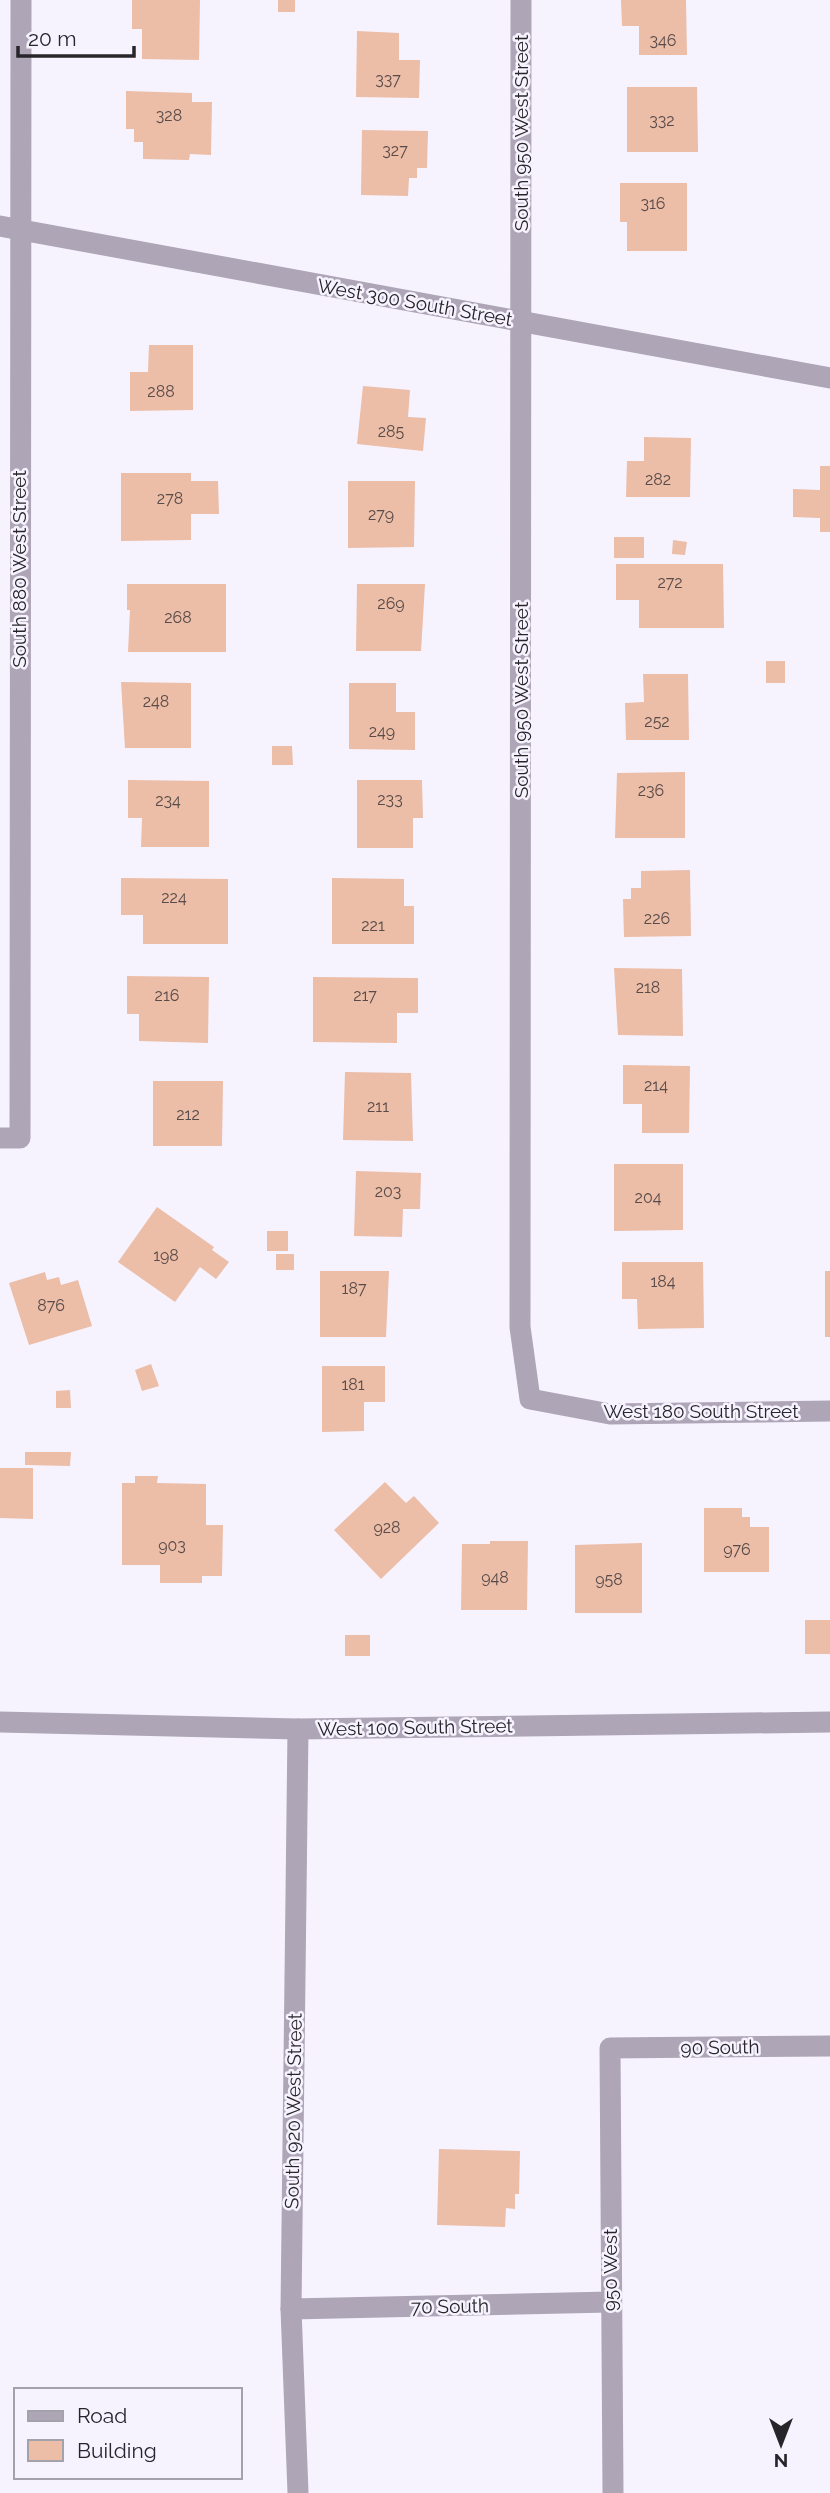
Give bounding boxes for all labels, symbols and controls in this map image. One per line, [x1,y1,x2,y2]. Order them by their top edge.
scale bar [18,14,133,58]
text: 20 m [28,26,76,51]
house number: 346 [650,31,676,50]
street label: South 950 West Street [510,34,532,231]
house number: 337 [375,70,401,89]
house number: 328 [156,106,182,125]
house number: 332 [649,111,675,130]
house number: 327 [382,141,408,160]
house number: 316 [640,194,666,213]
street label: West 300 South Street [316,274,515,330]
house number: 288 [147,382,175,401]
house number: 285 [378,422,405,441]
street label: South 880 West Street [8,470,30,668]
house number: 282 [645,470,671,489]
house number: 278 [157,489,183,508]
house number: 279 [368,505,394,524]
house number: 272 [657,573,683,592]
house number: 269 [377,594,405,613]
street label: South 950 West Street [510,601,532,798]
house number: 268 [164,608,192,627]
house number: 248 [143,692,169,711]
house number: 252 [644,712,670,731]
house number: 249 [369,722,395,741]
house number: 236 [638,781,664,800]
house number: 233 [377,790,403,809]
house number: 234 [155,791,181,810]
house number: 224 [161,888,187,907]
house number: 226 [644,909,670,928]
house number: 221 [361,916,385,935]
house number: 218 [636,978,660,997]
house number: 216 [155,986,179,1005]
house number: 217 [353,986,377,1005]
house number: 214 [644,1076,668,1095]
house number: 211 [367,1097,389,1116]
house number: 212 [176,1105,200,1124]
house number: 203 [375,1182,401,1201]
house number: 204 [635,1188,662,1207]
house number: 198 [153,1246,179,1265]
house number: 184 [650,1272,676,1291]
house number: 187 [342,1279,367,1298]
house number: 876 [37,1296,65,1315]
house number: 181 [341,1375,365,1394]
street label: West 180 South Street [603,1400,799,1422]
house number: 928 [373,1518,401,1537]
house number: 903 [158,1536,186,1555]
house number: 976 [723,1540,751,1559]
house number: 948 [481,1568,509,1587]
house number: 958 [595,1570,623,1589]
street label: West 100 South Street [317,1714,514,1740]
street label: South 920 West Street [280,2012,306,2209]
street label: 90 South [680,2035,760,2059]
street label: 950 West [599,2228,621,2311]
street label: 70 South [411,2294,489,2318]
legend [14,2388,242,2479]
text: Road [77,2403,127,2428]
north arrow [746,2409,816,2479]
text: Building [77,2438,157,2463]
text: N [774,2450,788,2472]

